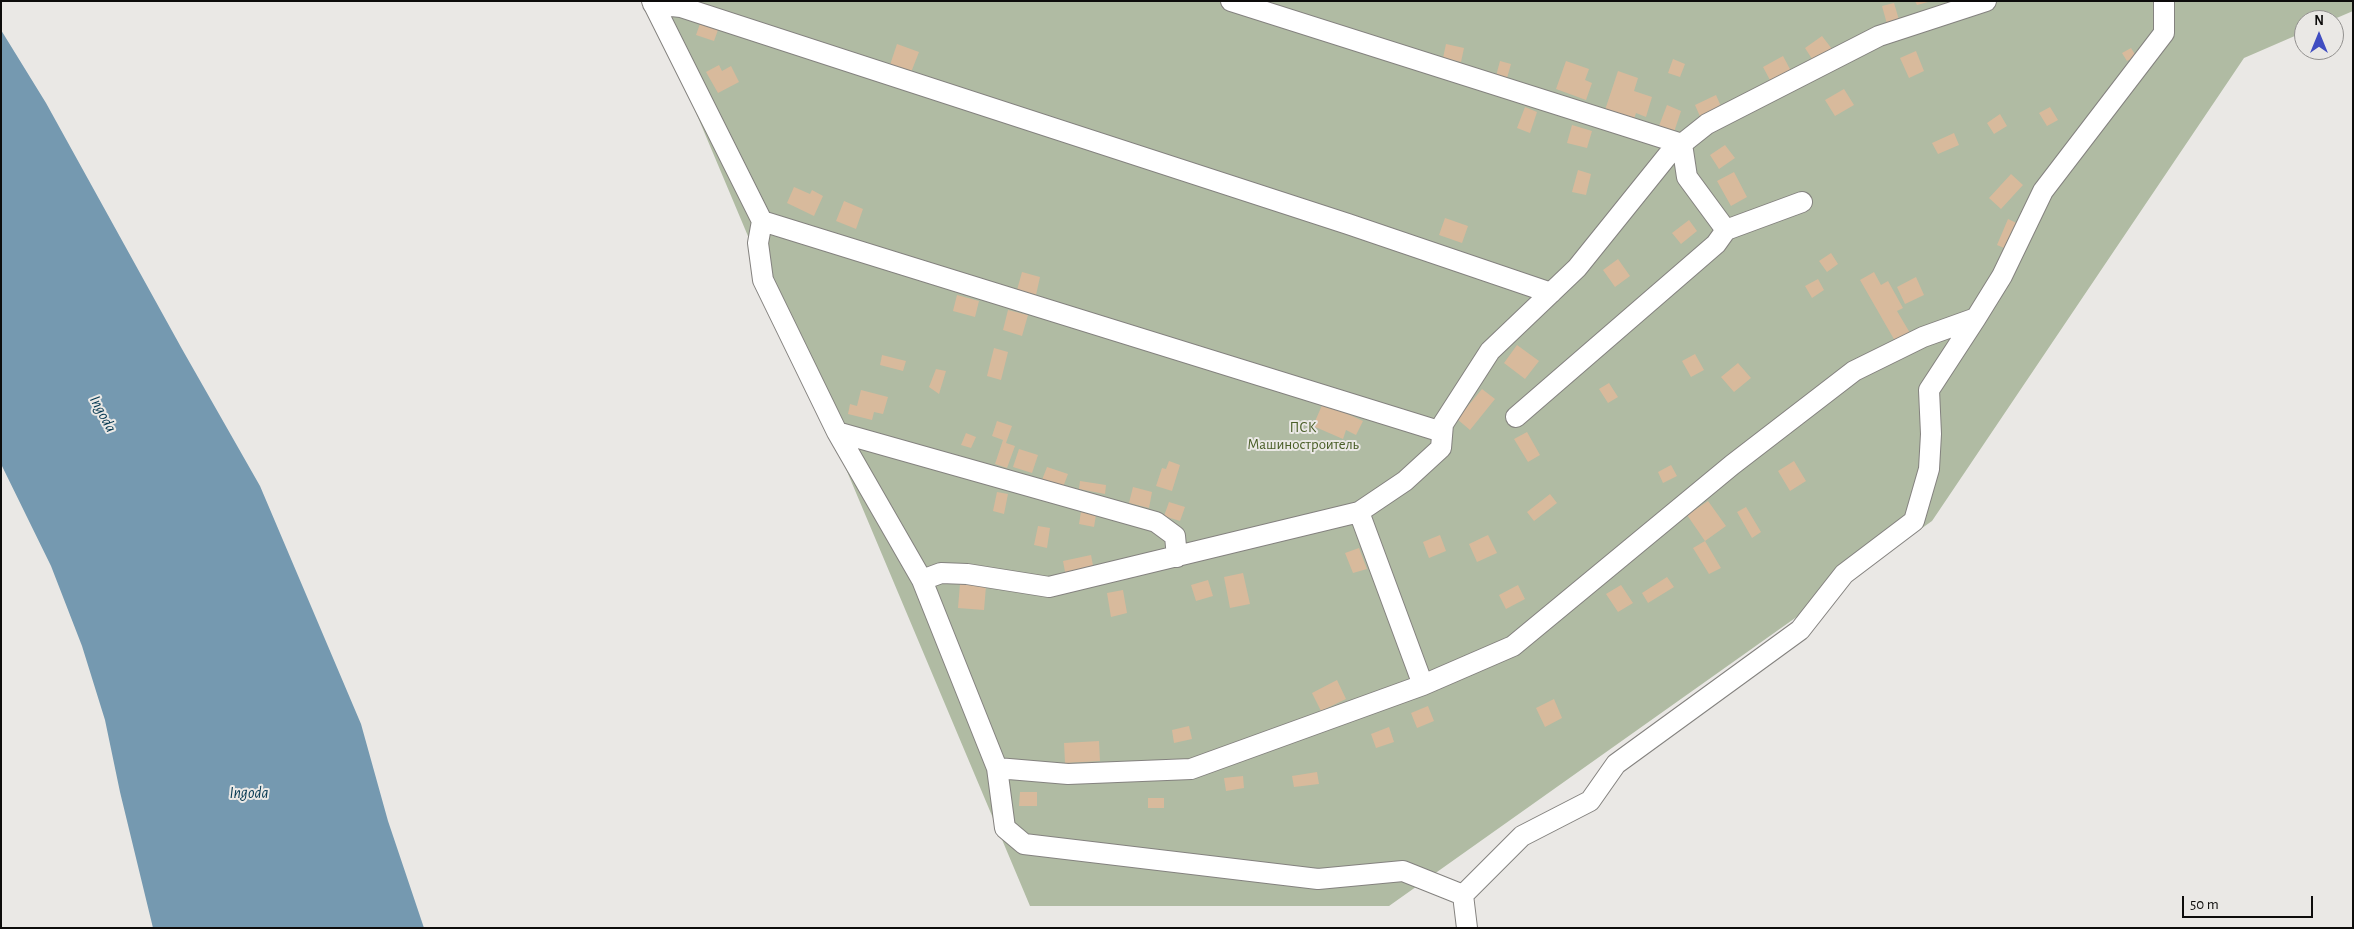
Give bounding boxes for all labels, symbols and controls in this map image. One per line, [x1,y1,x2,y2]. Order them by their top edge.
north arrow [2294,10,2344,60]
text: N [2314,14,2324,28]
water label: Ingoda [85,392,121,436]
park label: ПСК Машиностроитель [1247,418,1359,453]
water label: Ingoda [229,783,269,803]
scale bar [2184,886,2315,918]
text: 50 m [2190,897,2219,912]

